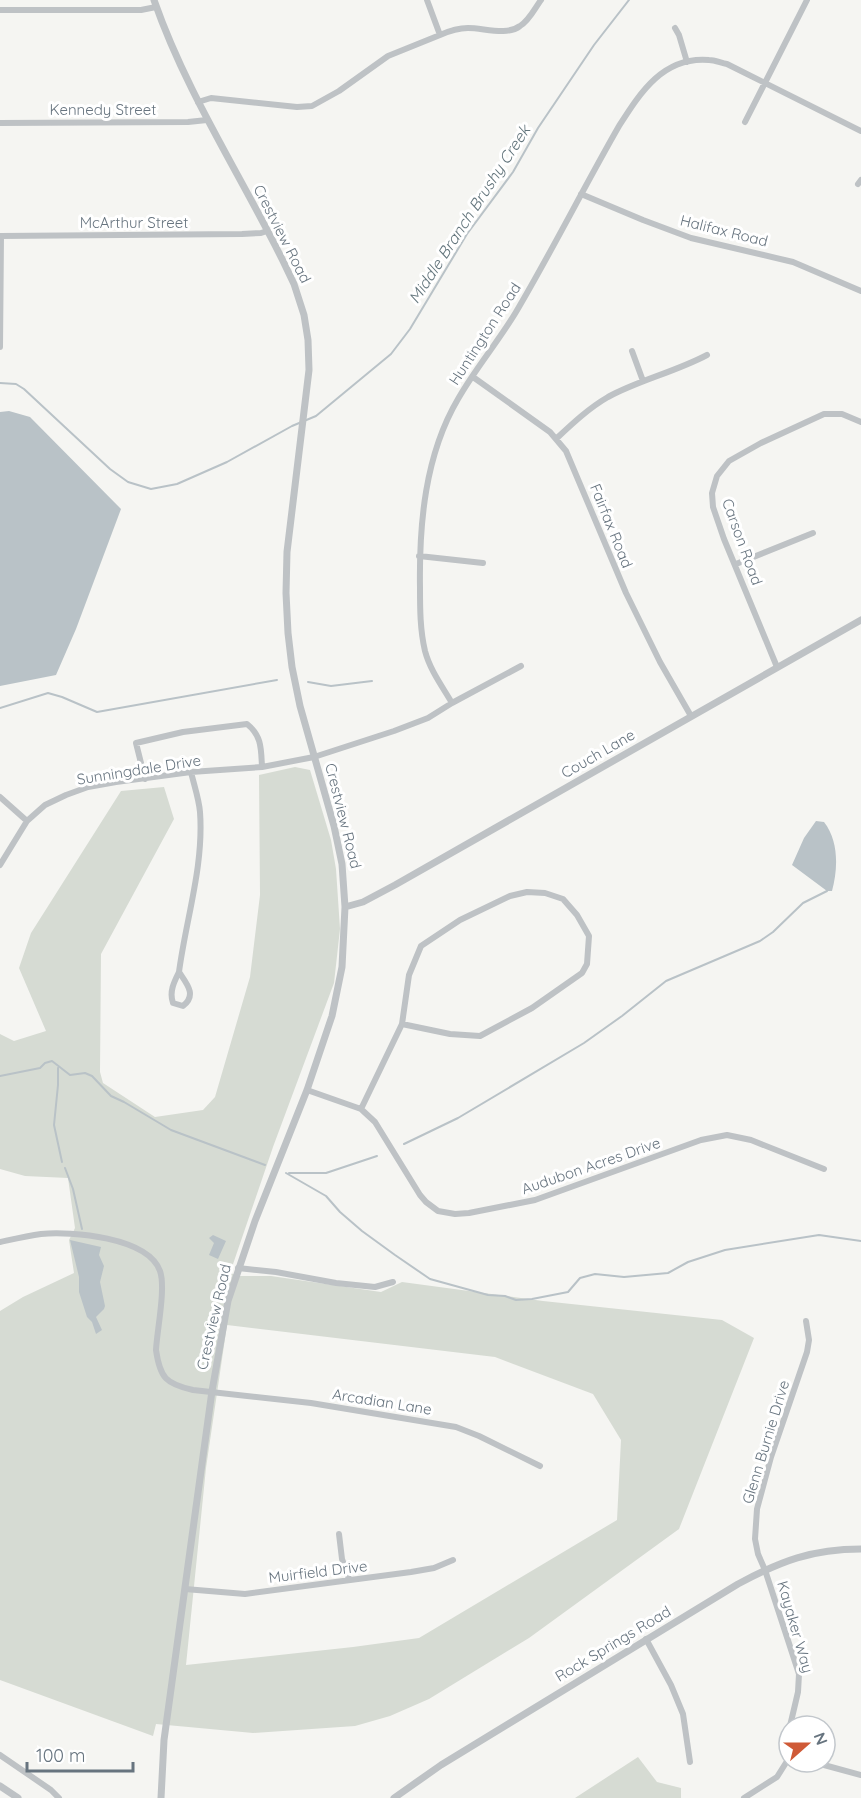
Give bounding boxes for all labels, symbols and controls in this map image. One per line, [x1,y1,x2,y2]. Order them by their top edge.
street label: Kennedy Street [50,100,156,119]
water label: Middle Branch Brushy Creek [404,120,535,307]
street label: Crestview Road [249,181,315,286]
street label: Halifax Road [678,210,770,251]
street label: McArthur Street [80,213,188,232]
street label: Huntington Road [444,279,525,389]
street label: Fairfax Road [586,481,637,571]
street label: Carson Road [718,496,767,588]
street label: Couch Lane [557,725,638,782]
street label: Sunningdale Drive [76,750,202,789]
street label: Crestview Road [321,761,366,871]
street label: Audubon Acres Drive [519,1133,663,1198]
street label: Crestview Road [192,1262,235,1372]
street label: Glenn Burnie Drive [738,1378,793,1506]
street label: Arcadian Lane [331,1384,433,1419]
street label: Muirfield Drive [267,1556,369,1587]
street label: Kayaker Way [773,1579,818,1675]
street label: Rock Springs Road [551,1602,674,1686]
north arrow [777,1714,837,1774]
text: N [810,1730,832,1748]
scale bar [27,1735,134,1773]
text: 100 m [36,1744,85,1767]

